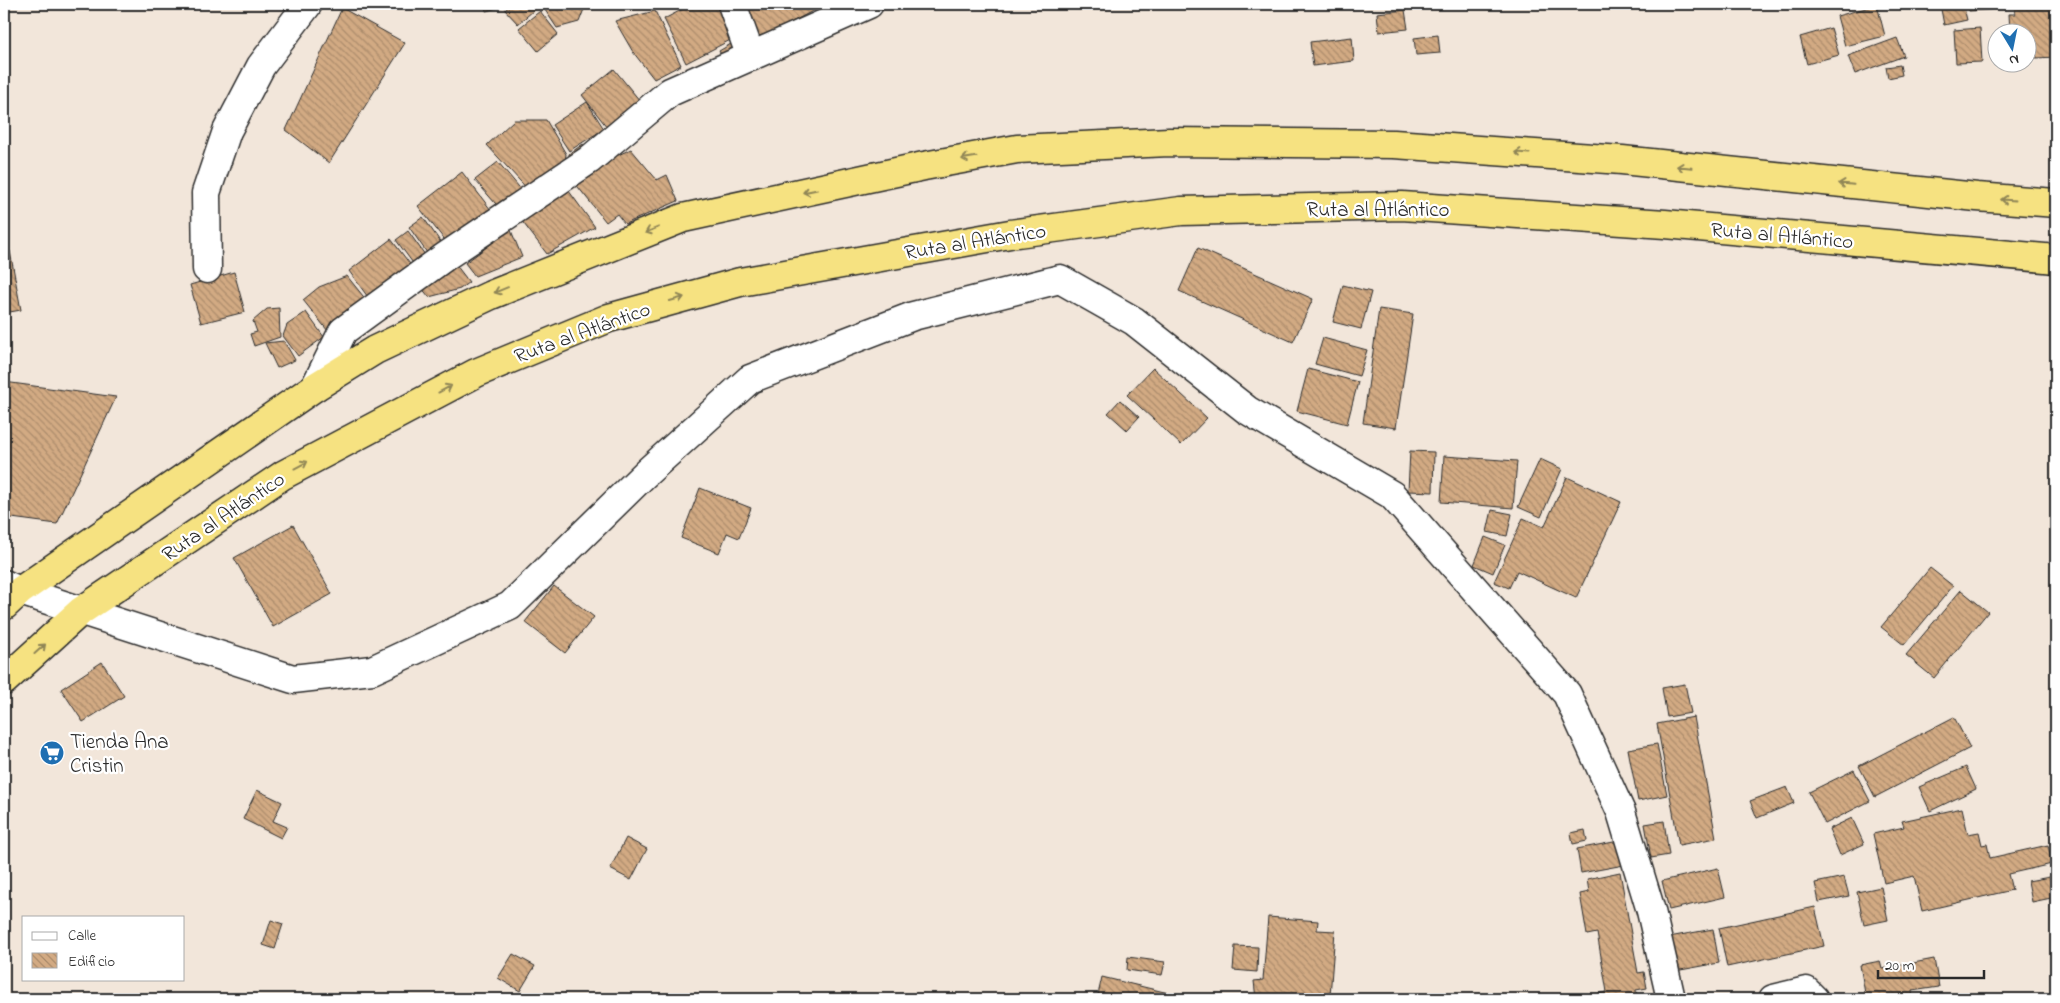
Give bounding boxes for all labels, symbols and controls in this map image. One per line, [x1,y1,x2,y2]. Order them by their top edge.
north arrow [1988,22,2038,72]
text: N [2008,48,2020,70]
one-way arrow [1515,149,1531,158]
one-way arrow [961,153,977,163]
one-way arrow [1677,162,1693,172]
one-way arrow [1838,179,1854,188]
one-way arrow [802,186,818,196]
one-way arrow [2000,195,2016,204]
street label: Ruta al Atlántico [1307,196,1450,226]
street label: Ruta al Atlántico [1709,216,1854,258]
street label: Ruta al Atlántico [902,217,1048,269]
one-way arrow [645,227,660,236]
one-way arrow [494,287,509,296]
one-way arrow [669,294,685,303]
street label: Ruta al Atlántico [510,295,655,372]
one-way arrow [437,384,452,394]
one-way arrow [293,460,308,469]
street label: Ruta al Atlántico [156,465,292,570]
one-way arrow [33,643,46,655]
place label: Tienda Ana Cristin [70,728,169,782]
supermarket icon: Tienda Ana Cristin [39,740,65,766]
legend [22,916,185,980]
text: Calle [68,925,96,947]
scale bar [1878,948,1984,980]
text: Edificio [68,951,115,973]
text: 20 m [1885,955,1915,977]

